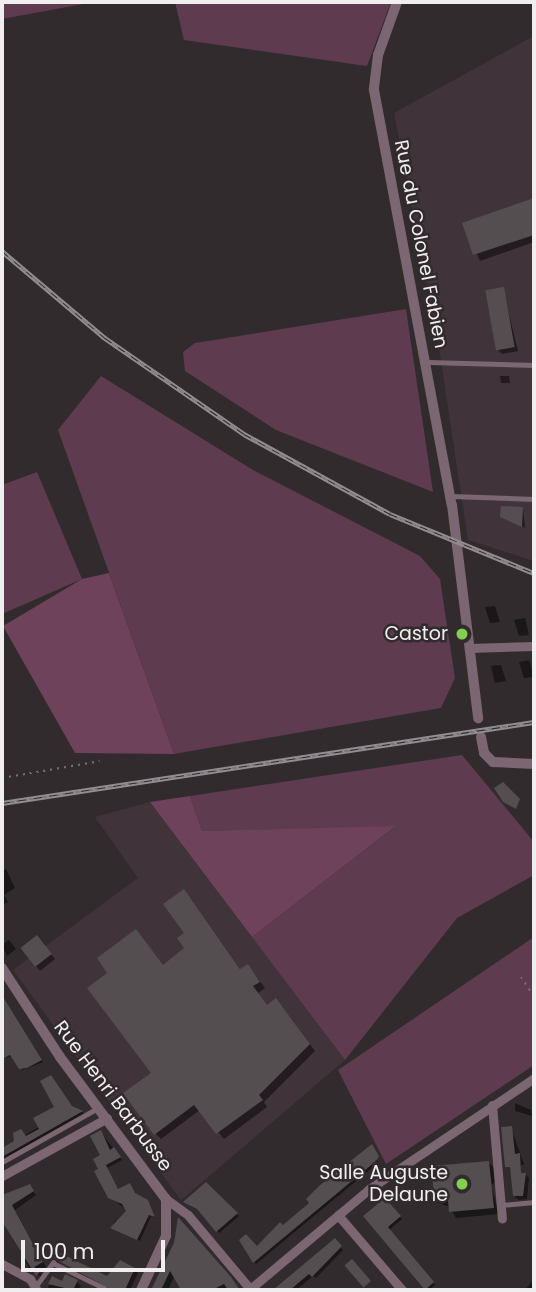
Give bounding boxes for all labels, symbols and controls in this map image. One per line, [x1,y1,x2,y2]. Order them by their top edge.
street label: Rue du Colonel Fabien [390,138,452,350]
place label: Castor [384,623,448,645]
marker: Castor [454,626,470,642]
street label: Rue Henri Barbusse [49,1016,177,1176]
place label: Salle Auguste Delaune [319,1162,448,1206]
marker: Salle Auguste Delaune [454,1176,470,1192]
scale bar [24,1226,168,1270]
text: 100 m [34,1237,94,1266]

